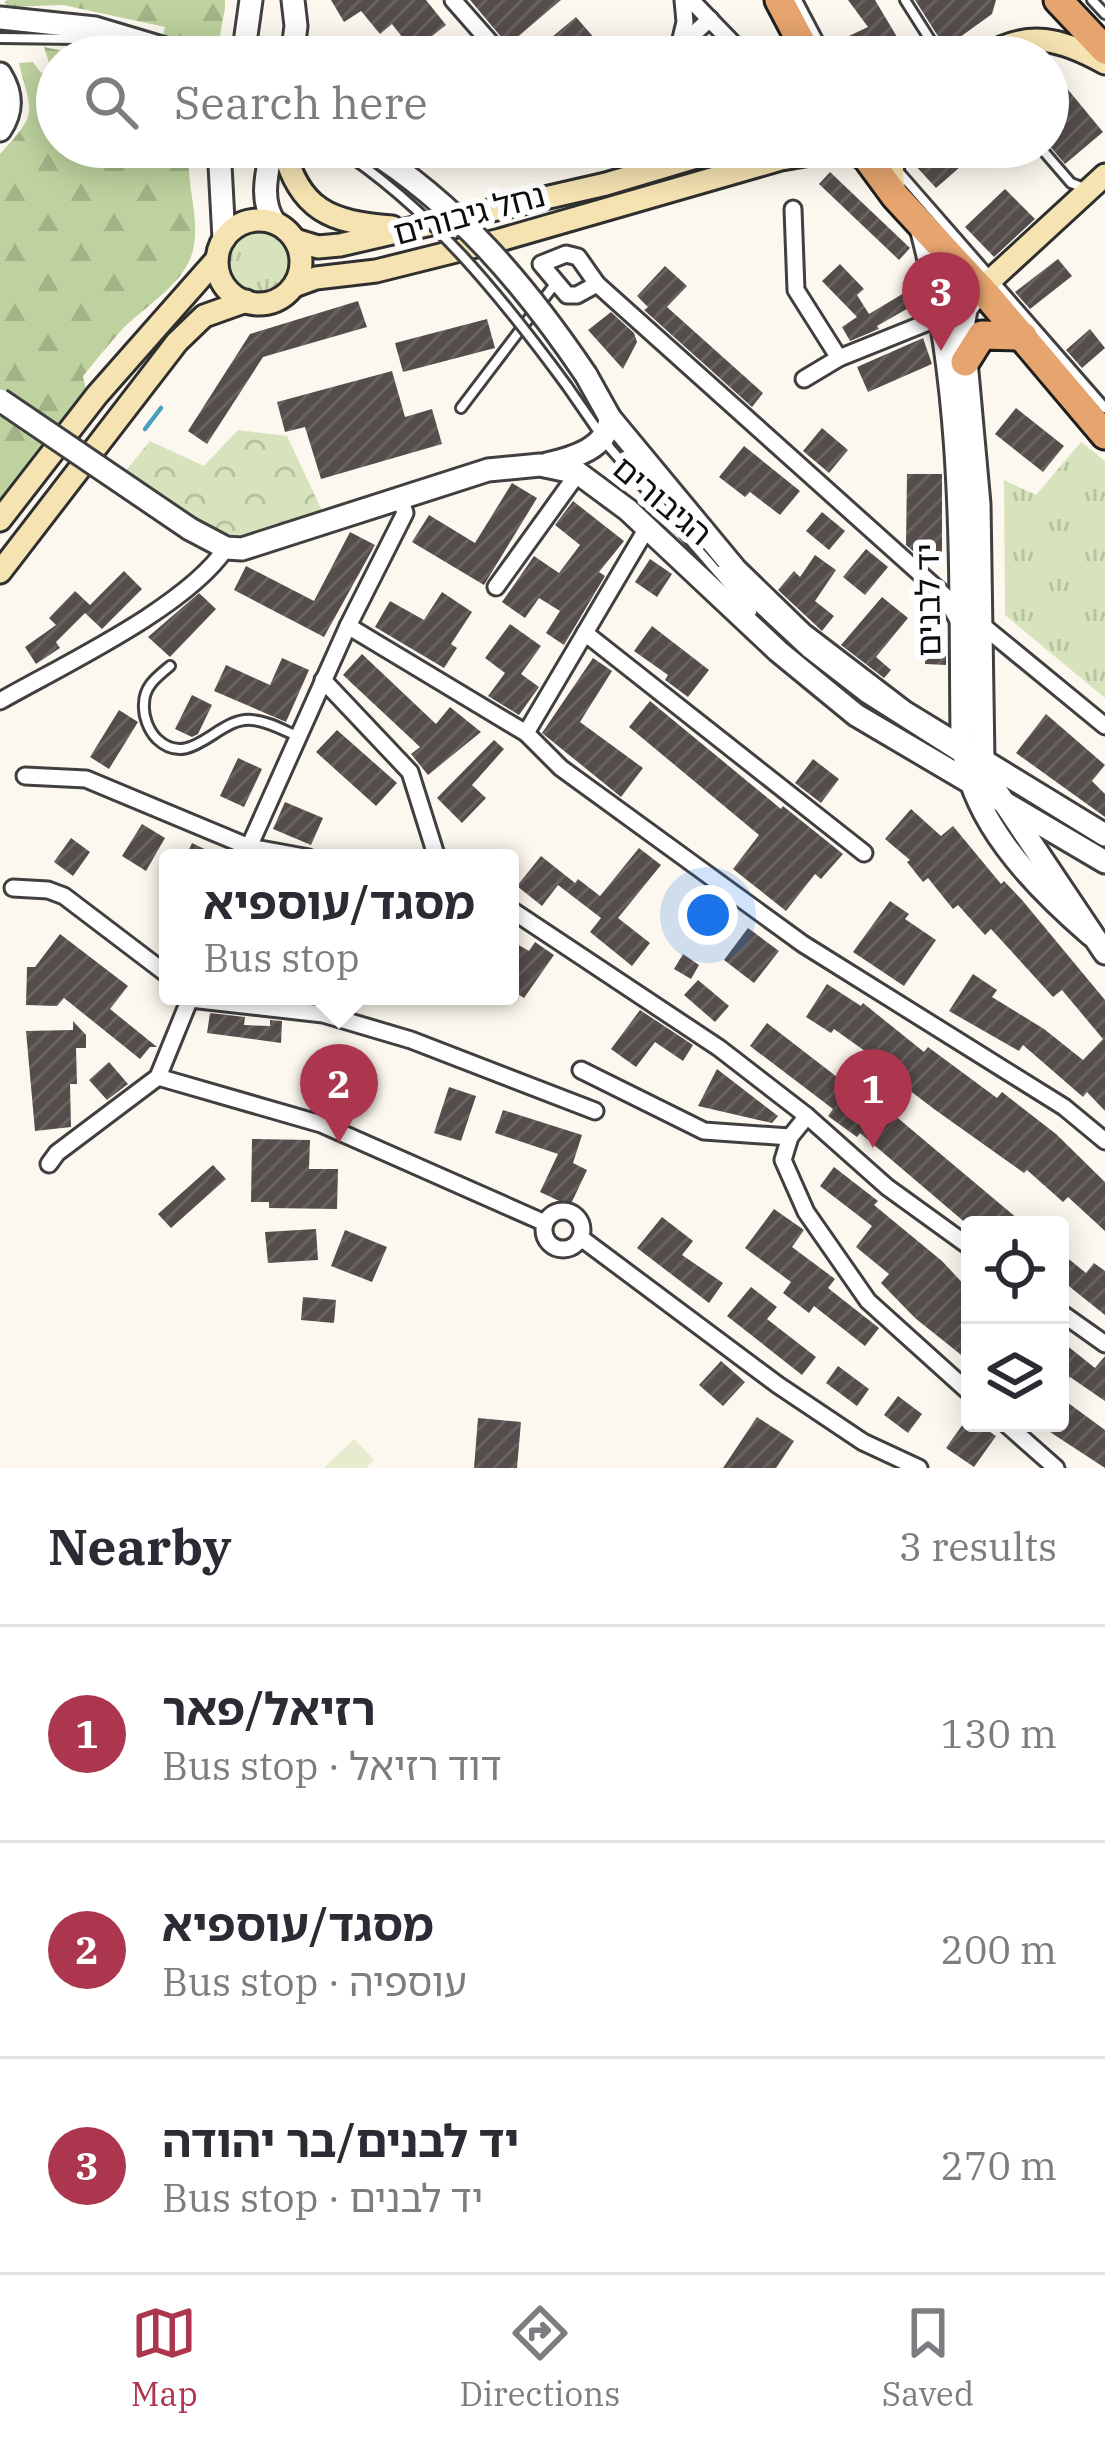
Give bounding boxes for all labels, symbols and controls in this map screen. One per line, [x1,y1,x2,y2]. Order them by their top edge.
search box [36,36,1069,168]
icon: search [78,69,144,135]
text: Search here [174,73,428,131]
street label: נחל גיבורים [389,172,549,254]
pin: 3 [902,252,980,351]
street label: הגיבורים [605,446,721,554]
street label: יד לבנים [905,543,949,657]
popup [159,849,519,1005]
text: מסגד/עוספיא [203,873,475,931]
your location [678,885,738,945]
text: Bus stop [203,932,360,983]
pin: 2 [300,1044,378,1143]
pin: 1 [834,1049,912,1148]
map controls [961,1216,1069,1432]
button: locate [961,1216,1069,1324]
button: layers [961,1324,1069,1432]
text: Nearby [48,1513,232,1579]
text: 3 results [899,1521,1057,1572]
text: רזיאל/פאר [162,1679,376,1737]
text: 1 [75,1708,99,1759]
text: 130 m [941,1708,1057,1759]
text: Bus stop · דוד רזיאל [162,1740,502,1791]
text: מסגד/עוספיא [162,1895,434,1953]
text: 2 [75,1924,99,1975]
text: 200 m [941,1924,1057,1975]
text: Bus stop · עוספיה [162,1956,467,2007]
text: יד לבנים/בר יהודה [162,2111,519,2169]
text: 3 [75,2140,99,2191]
text: 270 m [941,2140,1057,2191]
text: Bus stop · יד לבנים [162,2172,483,2223]
tab: Map [131,2300,198,2415]
tab: Directions [459,2300,620,2415]
tab: Saved [882,2300,974,2415]

